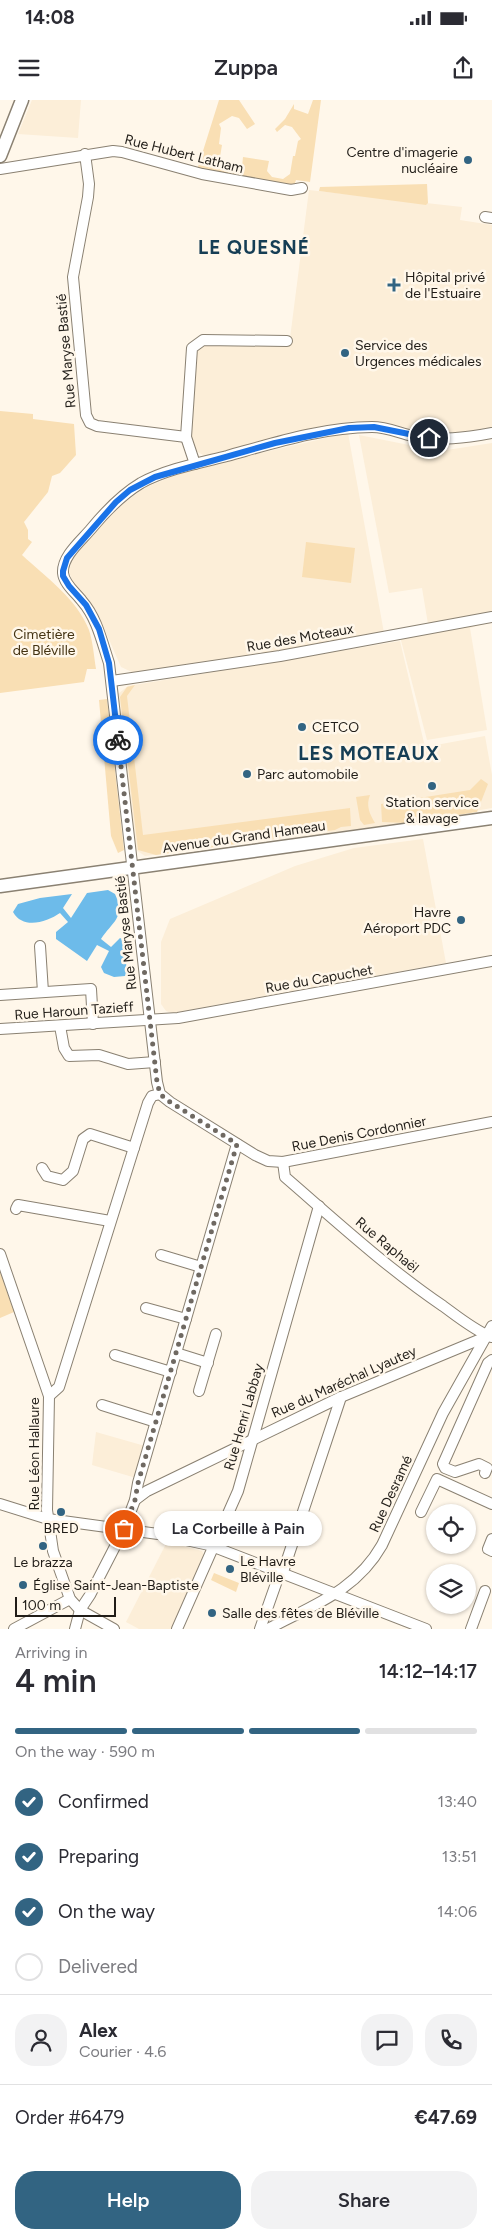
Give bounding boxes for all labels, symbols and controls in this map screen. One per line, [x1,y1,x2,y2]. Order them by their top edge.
text: 14:08 [25,6,75,29]
icon: menu [15,54,43,82]
text: Zuppa [214,54,278,81]
icon: share [449,54,477,82]
street label: Rue Hubert Latham [123,131,245,177]
place label: Centre d'imagerie nucléaire [347,144,458,177]
marker: Centre d'imagerie nucléaire [462,154,474,166]
district label: LE QUESNÉ [198,236,310,259]
place label: Hôpital privé de l'Estuaire [405,269,485,302]
marker: Hôpital privé de l'Estuaire [387,278,401,292]
street label: Rue Maryse Bastié [53,293,79,409]
place label: Service des Urgences médicales [355,337,482,370]
marker: Service des Urgences médicales [339,347,351,359]
pin [408,417,450,459]
icon: home [415,424,443,452]
street label: Rue des Moteaux [245,620,355,656]
park label: Cimetière de Bléville [13,626,76,659]
courier [93,715,143,765]
place label: CETCO [312,719,359,736]
marker: CETCO [296,721,308,733]
icon: bike [104,726,132,754]
district label: LES MOTEAUX [298,742,440,765]
place label: Parc automobile [257,766,359,783]
marker: Parc automobile [241,768,253,780]
marker: Station service & lavage [426,780,438,792]
place label: Station service & lavage [385,794,479,827]
street label: Avenue du Grand Hameau [161,817,327,857]
street label: Rue Maryse Bastié [112,875,140,991]
place label: Havre Aéroport PDC [363,904,451,937]
marker: Havre Aéroport PDC [455,914,467,926]
street label: Rue du Capuchet [264,961,374,997]
street label: Rue Haroun Tazieff [14,998,135,1024]
street label: Rue Denis Cordonnier [290,1113,428,1155]
street label: Rue Raphaël [352,1214,422,1276]
street label: Rue du Maréchal Lyautey [269,1342,420,1422]
street label: Rue Henri Labbay [221,1361,268,1472]
street label: Rue Léon Hallaure [26,1397,43,1511]
street label: Rue Desramé [366,1453,416,1535]
map controls [426,1504,476,1614]
button: locate [426,1504,476,1554]
marker: BRED [55,1506,67,1518]
pin [103,1508,145,1550]
callout: La Corbeille à Pain [154,1512,322,1546]
icon: bag [110,1515,138,1543]
text: La Corbeille à Pain [172,1519,304,1538]
place label: BRED [43,1520,79,1537]
marker: Le brazza [37,1540,49,1552]
place label: Le Havre Bléville [240,1553,296,1586]
place label: Le brazza [13,1554,73,1571]
marker: Le Havre Bléville [224,1563,236,1575]
button: layers [426,1564,476,1614]
place label: Église Saint-Jean-Baptiste [33,1577,199,1594]
marker: Église Saint-Jean-Baptiste [17,1579,29,1591]
scale bar [15,1594,116,1617]
text: 100 m [22,1597,61,1614]
place label: Salle des fêtes de Bléville [222,1605,380,1622]
marker: Salle des fêtes de Bléville [206,1607,218,1619]
text: Arriving in [15,1643,87,1662]
text: 14:12–14:17 [379,1660,477,1683]
text: 4 min [15,1662,97,1700]
text: On the way · 590 m [15,1742,155,1761]
icon: check [15,1788,43,1816]
text: Confirmed [58,1790,149,1813]
text: 13:40 [437,1792,477,1811]
icon: check [15,1843,43,1871]
text: Preparing [58,1845,139,1868]
text: 13:51 [442,1847,477,1866]
icon: check [15,1898,43,1926]
text: On the way [58,1900,155,1923]
text: 14:06 [437,1902,477,1921]
text: Delivered [58,1955,138,1978]
button: person [15,2014,67,2066]
button: chat [361,2014,413,2066]
button: phone [425,2014,477,2066]
text: Alex [79,2019,118,2042]
text: Courier · 4.6 [79,2042,166,2061]
text: Order #6479 [15,2106,124,2129]
text: €47.69 [414,2106,477,2129]
button: Help [15,2171,241,2229]
button: Share [251,2171,477,2229]

